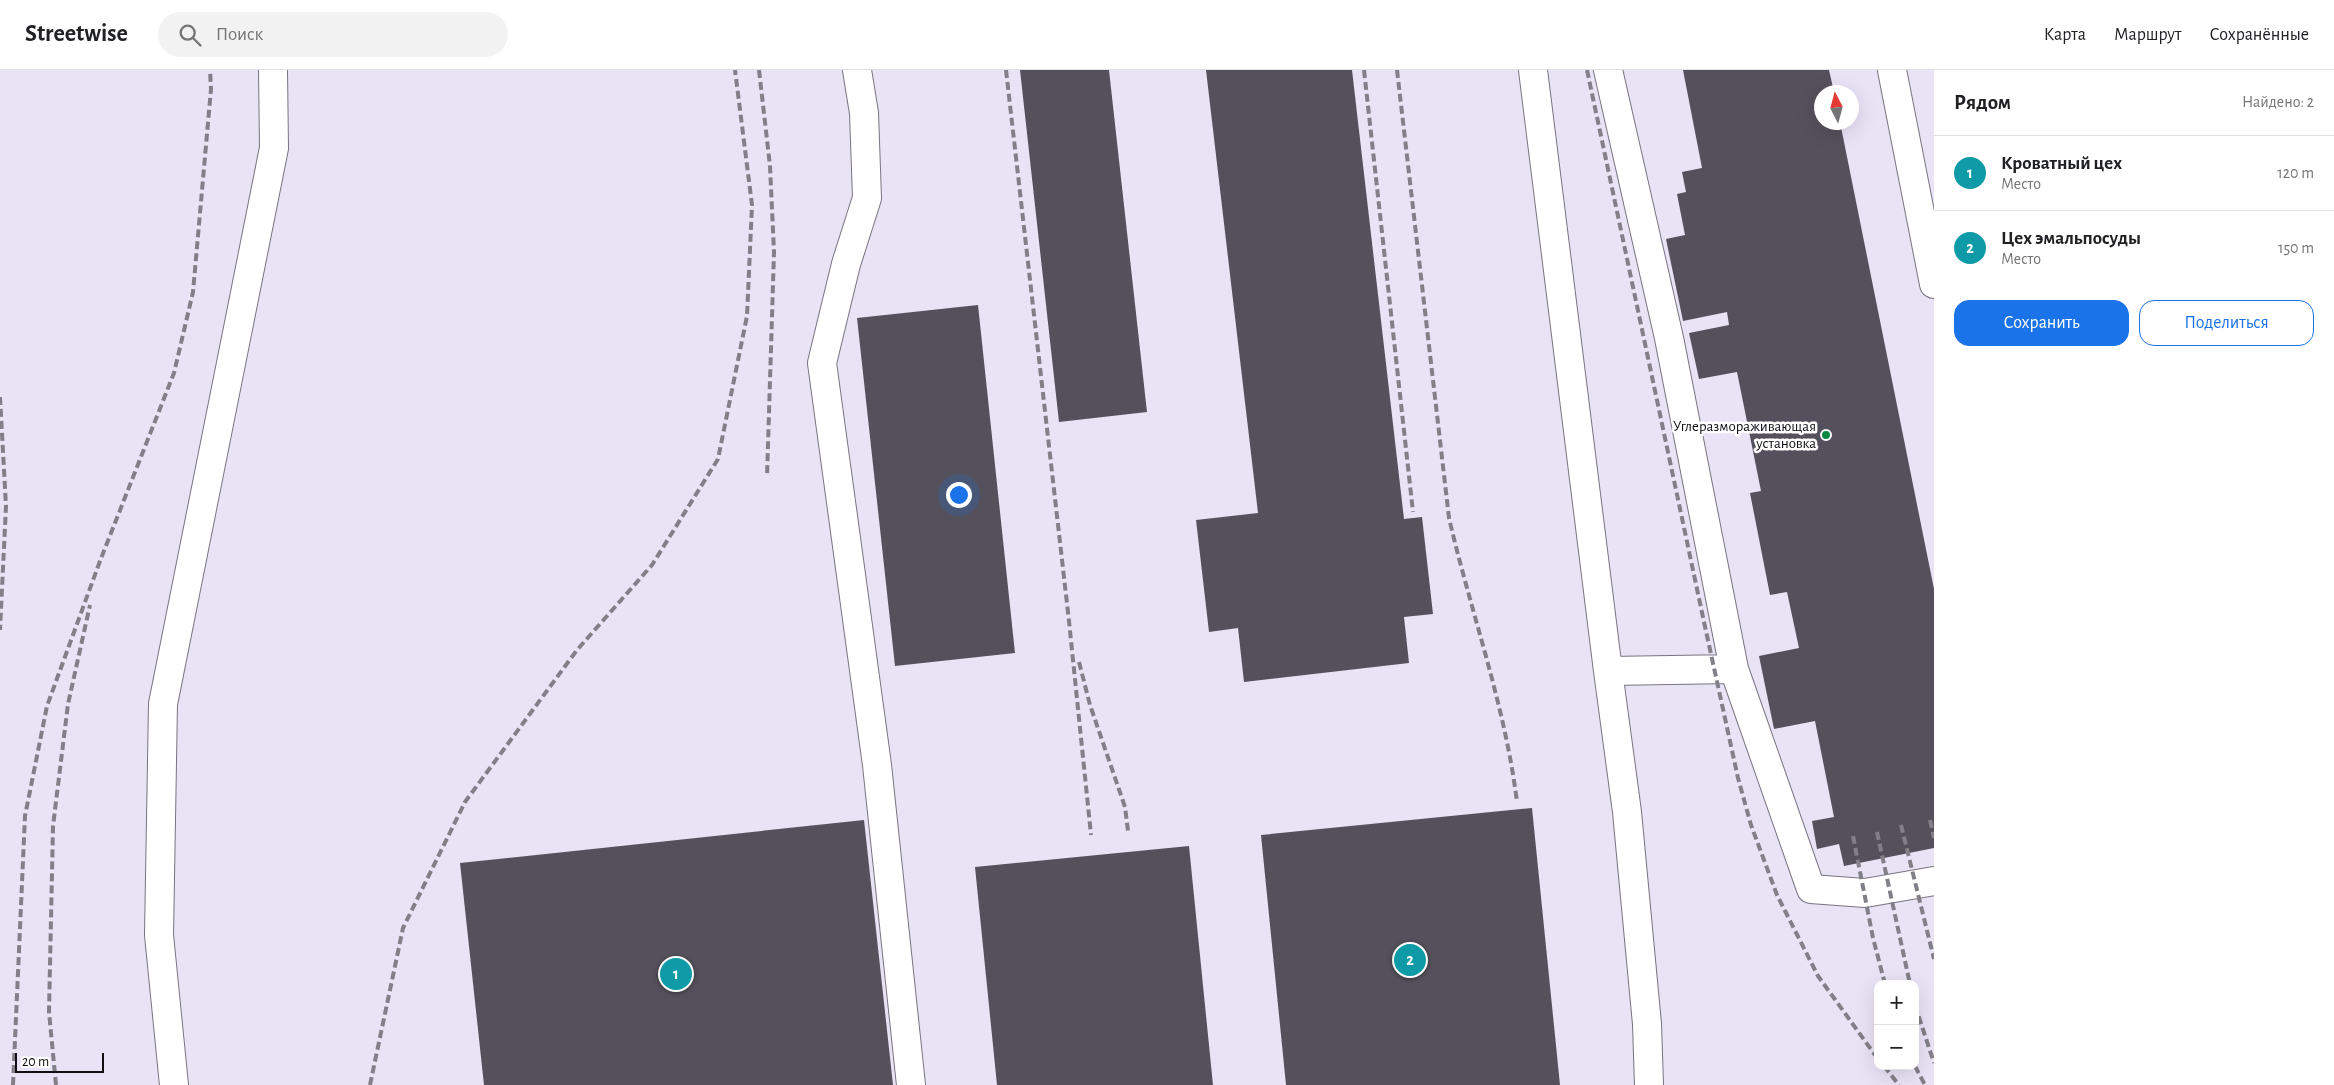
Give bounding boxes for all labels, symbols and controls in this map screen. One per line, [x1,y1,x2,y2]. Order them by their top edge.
search box [158,12,508,57]
icon: search [176,21,204,49]
text: Streetwise [25,22,128,46]
text: Поиск [216,25,263,44]
text: Карта [2044,26,2086,44]
text: Маршрут [2114,26,2182,44]
text: Сохранённые [2210,26,2309,44]
north arrow [1814,85,1859,130]
text: Рядом [1954,92,2011,113]
text: Найдено: 2 [2242,94,2314,110]
text: Кроватный цех [2001,154,2122,173]
text: 1 [1967,165,1973,181]
text: 120 m [2277,165,2314,181]
text: Место [2001,176,2041,192]
text: Цех эмальпосуды [2001,229,2141,248]
text: 2 [1966,240,1974,256]
text: 150 m [2278,240,2314,256]
text: Место [2001,251,2041,267]
button: Сохранить [1954,300,2129,346]
button: Поделиться [2139,300,2314,346]
place label: Углеразмораживающая установка [1673,419,1816,451]
marker: Углеразмораживающая установка [1820,429,1832,441]
your location [946,482,972,508]
pin: 2 [1394,941,1426,979]
pin: 1 [660,955,692,993]
map controls [1874,980,1919,1070]
button: + [1874,980,1919,1025]
button: − [1874,1025,1919,1070]
scale bar [15,1050,104,1073]
text: 20 m [22,1055,49,1069]

